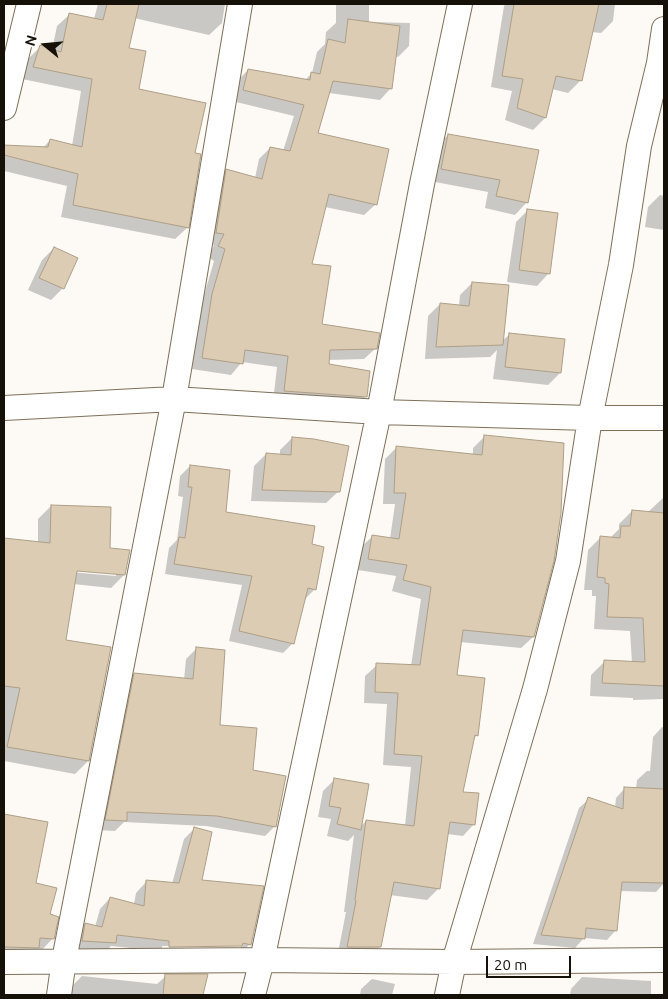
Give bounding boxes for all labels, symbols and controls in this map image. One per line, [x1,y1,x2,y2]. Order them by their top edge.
north arrow [20,20,70,70]
text: N [21,33,40,48]
scale bar [488,946,573,978]
text: 20 m [494,956,527,973]

